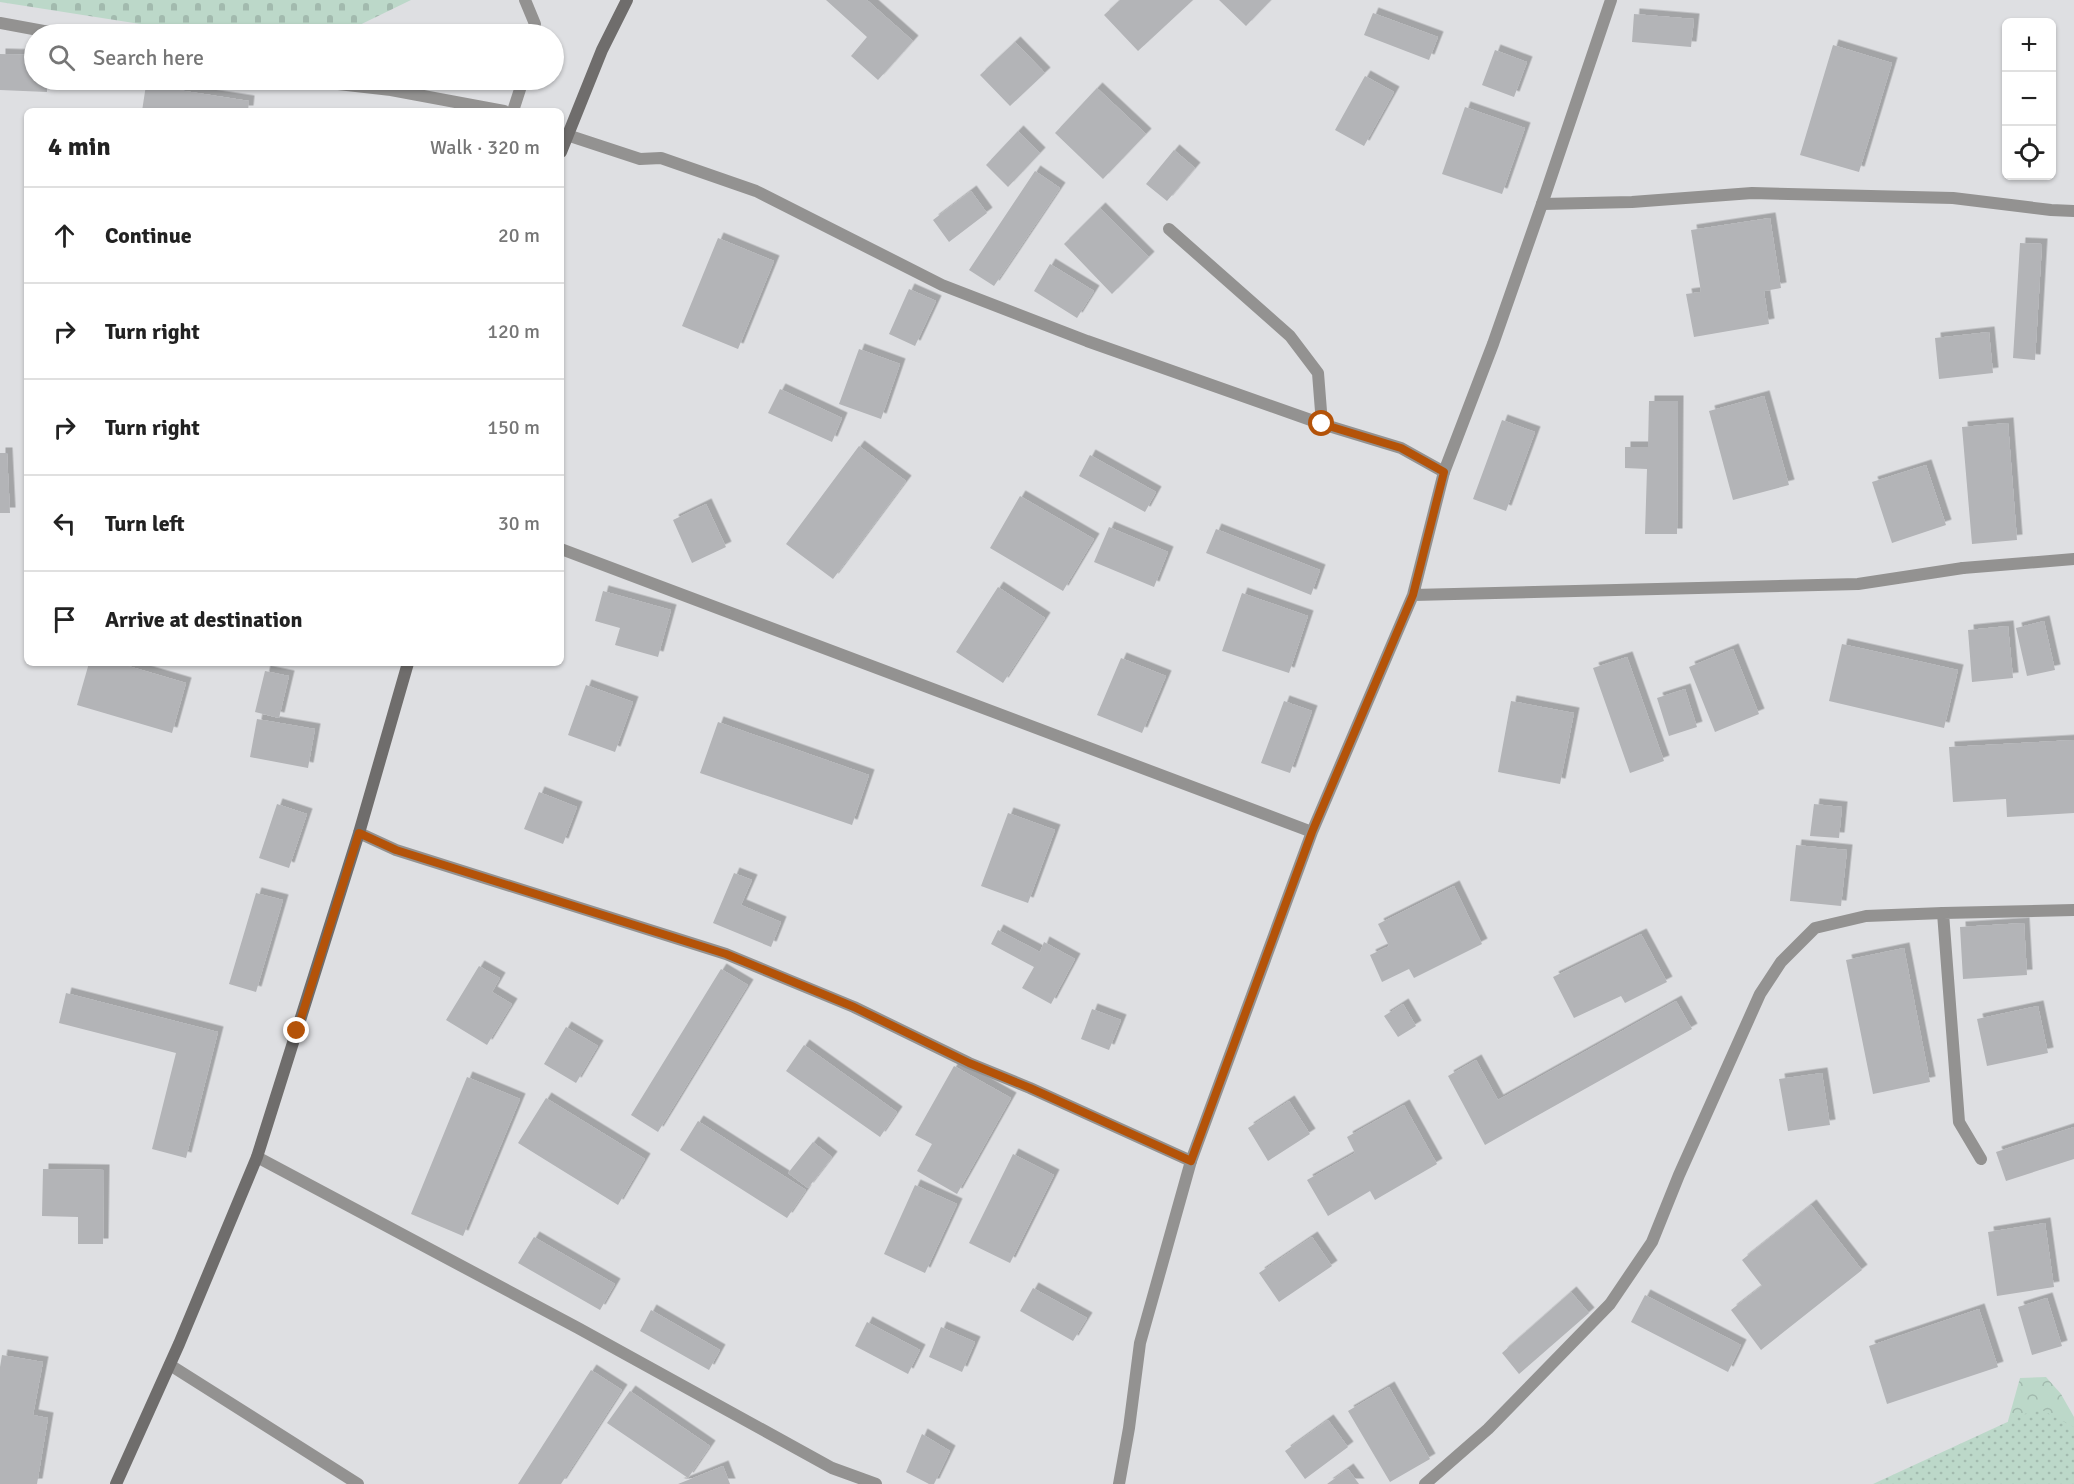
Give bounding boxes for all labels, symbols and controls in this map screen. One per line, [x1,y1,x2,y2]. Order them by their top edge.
map controls [2002,18,2056,180]
button: + [2002,18,2056,72]
search box [24,24,564,90]
icon: search [45,41,78,74]
text: Search here [93,44,204,71]
button: − [2002,72,2056,126]
button: locate [2002,126,2056,180]
text: 4 min [48,131,111,163]
text: Walk · 320 m [430,135,540,160]
icon: ahead [48,219,81,252]
text: Continue [105,222,192,249]
text: 20 m [498,223,540,248]
icon: right [48,315,81,348]
text: Turn right [105,318,200,345]
text: 120 m [487,319,540,344]
route start [1308,410,1334,436]
icon: right [48,411,81,444]
text: Turn right [105,414,200,441]
text: 150 m [487,415,540,440]
icon: left [48,507,81,540]
text: Turn left [105,510,185,537]
text: 30 m [498,511,540,536]
icon: arrive [48,603,81,636]
text: Arrive at destination [105,606,302,633]
route end [283,1017,309,1043]

